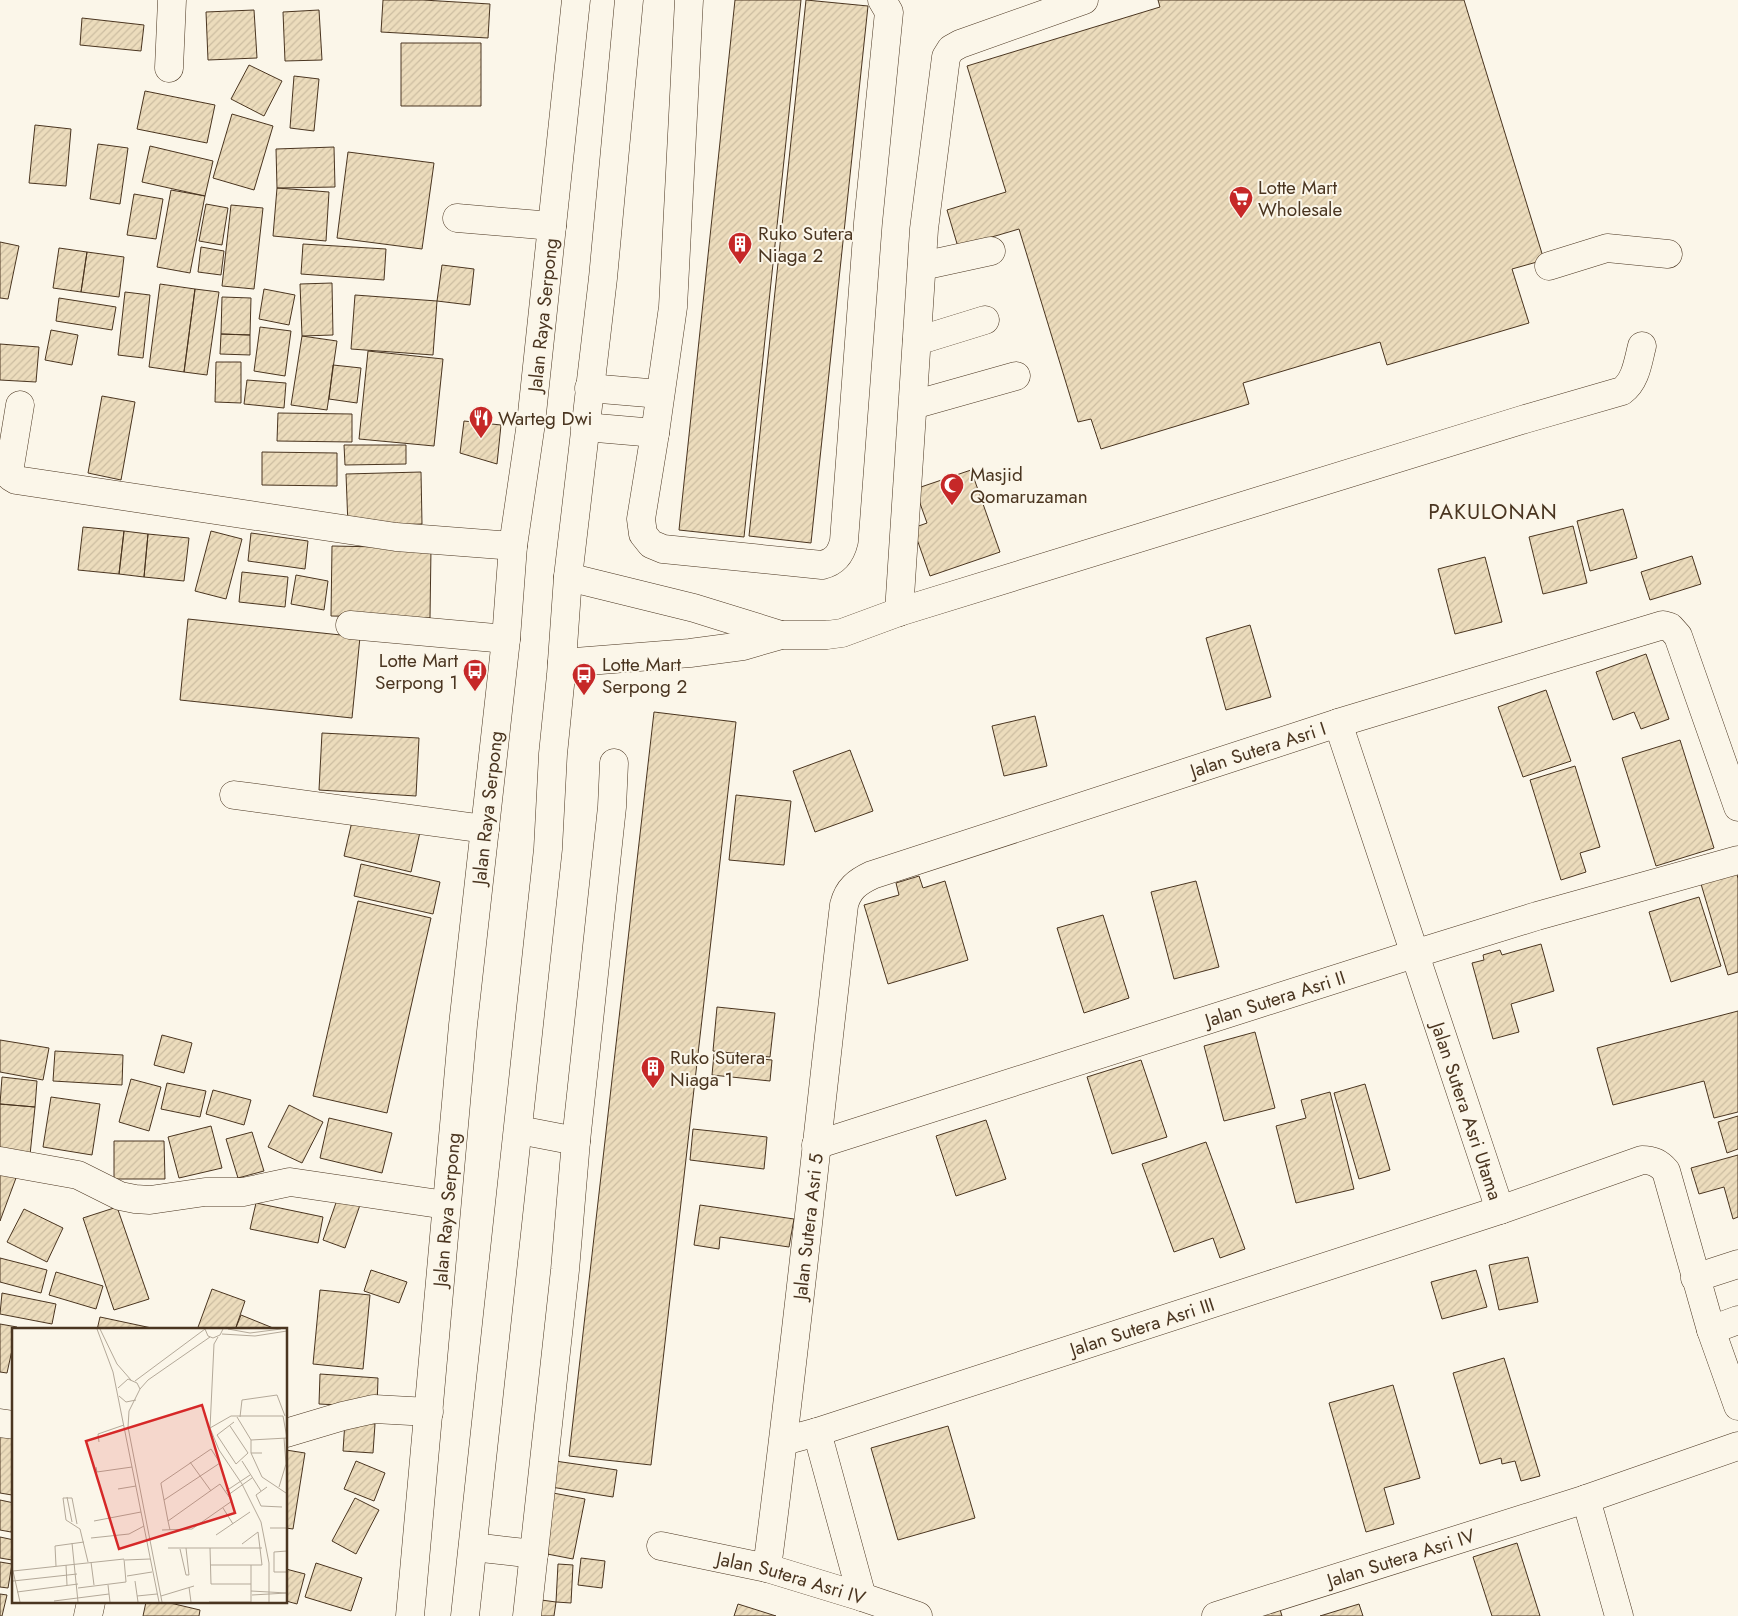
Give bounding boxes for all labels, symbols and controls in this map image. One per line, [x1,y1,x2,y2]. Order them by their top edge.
place label: Lotte Mart Wholesale [1258,174,1342,223]
supermarket icon: Lotte Mart Wholesale [1228,185,1254,219]
place label: Ruko Sutera Niaga 2 [758,220,853,269]
building icon: Ruko Sutera Niaga 2 [727,231,753,265]
street label: Jalan Raya Serpong [521,237,564,396]
restaurant icon: Warteg Dwi [468,405,494,439]
place label: Warteg Dwi [498,405,593,432]
place label: Masjid Qomaruzaman [970,461,1088,510]
mosque icon: Masjid Qomaruzaman [939,472,965,506]
district label: PAKULONAN [1428,497,1558,527]
place label: Lotte Mart Serpong 1 [375,647,458,696]
place label: Lotte Mart Serpong 2 [602,651,687,700]
bus stop icon: Lotte Mart Serpong 1 [462,658,488,692]
bus stop icon: Lotte Mart Serpong 2 [571,662,597,696]
street label: Jalan Sutera Asri I [1184,714,1329,785]
street label: Jalan Raya Serpong [465,729,509,889]
street label: Jalan Sutera Asri II [1199,963,1349,1034]
street label: Jalan Sutera Asri Utama [1424,1016,1509,1204]
place label: Ruko Sutera Niaga 1 [670,1044,765,1093]
building icon: Ruko Sutera Niaga 1 [640,1055,666,1089]
street label: Jalan Raya Serpong [426,1131,467,1291]
street label: Jalan Sutera Asri 5 [786,1152,829,1304]
street label: Jalan Sutera Asri III [1064,1290,1218,1363]
inset map [12,1328,288,1604]
street label: Jalan Sutera Asri IV [1321,1521,1479,1594]
street label: Jalan Sutera Asri IV [711,1544,869,1611]

